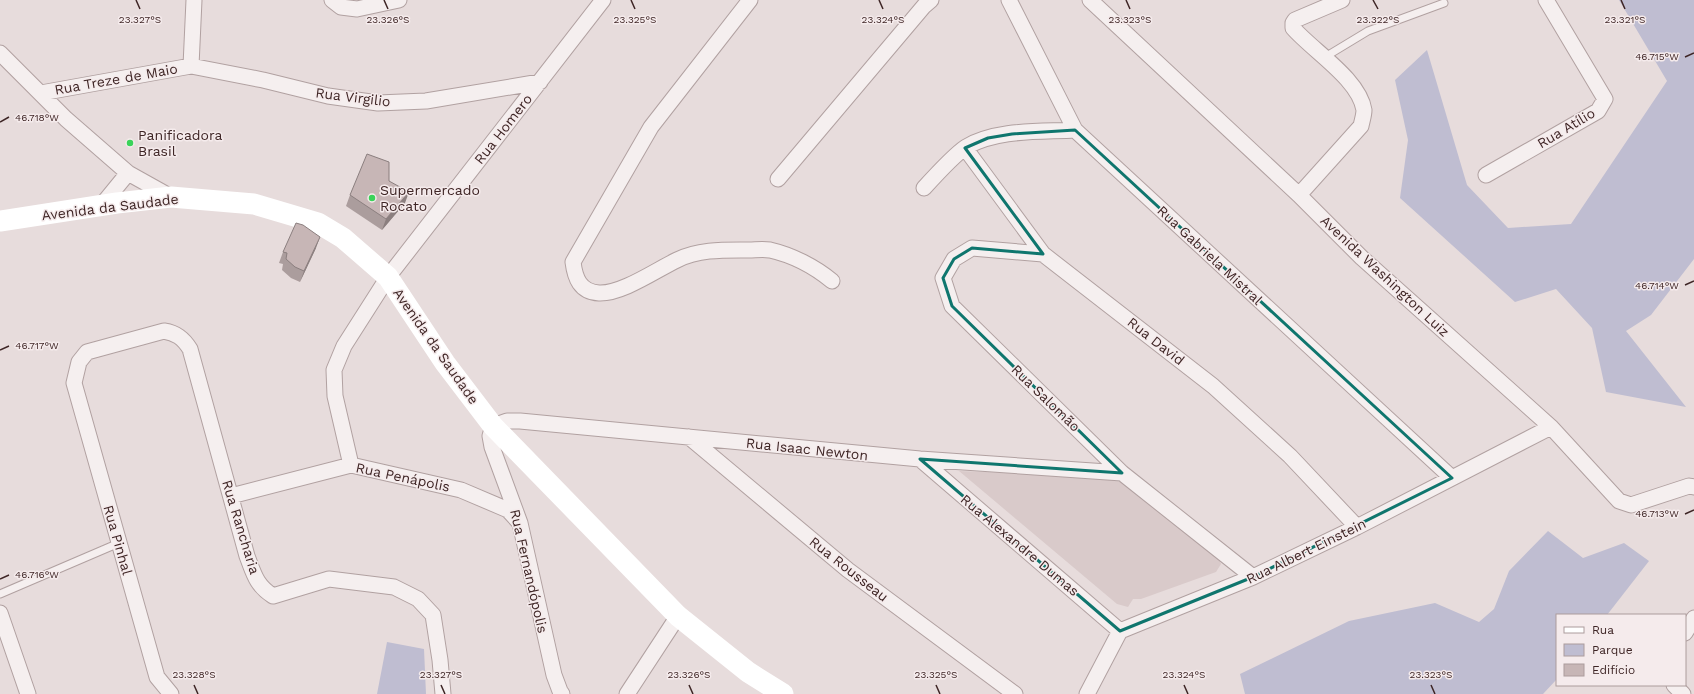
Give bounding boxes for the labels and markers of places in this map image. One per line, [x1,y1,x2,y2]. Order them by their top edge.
place label: Panificadora Brasil [138,127,223,159]
marker: Panificadora Brasil [125,138,135,148]
place label: Supermercado Rocato [380,182,480,214]
marker: Supermercado Rocato [367,193,377,203]

